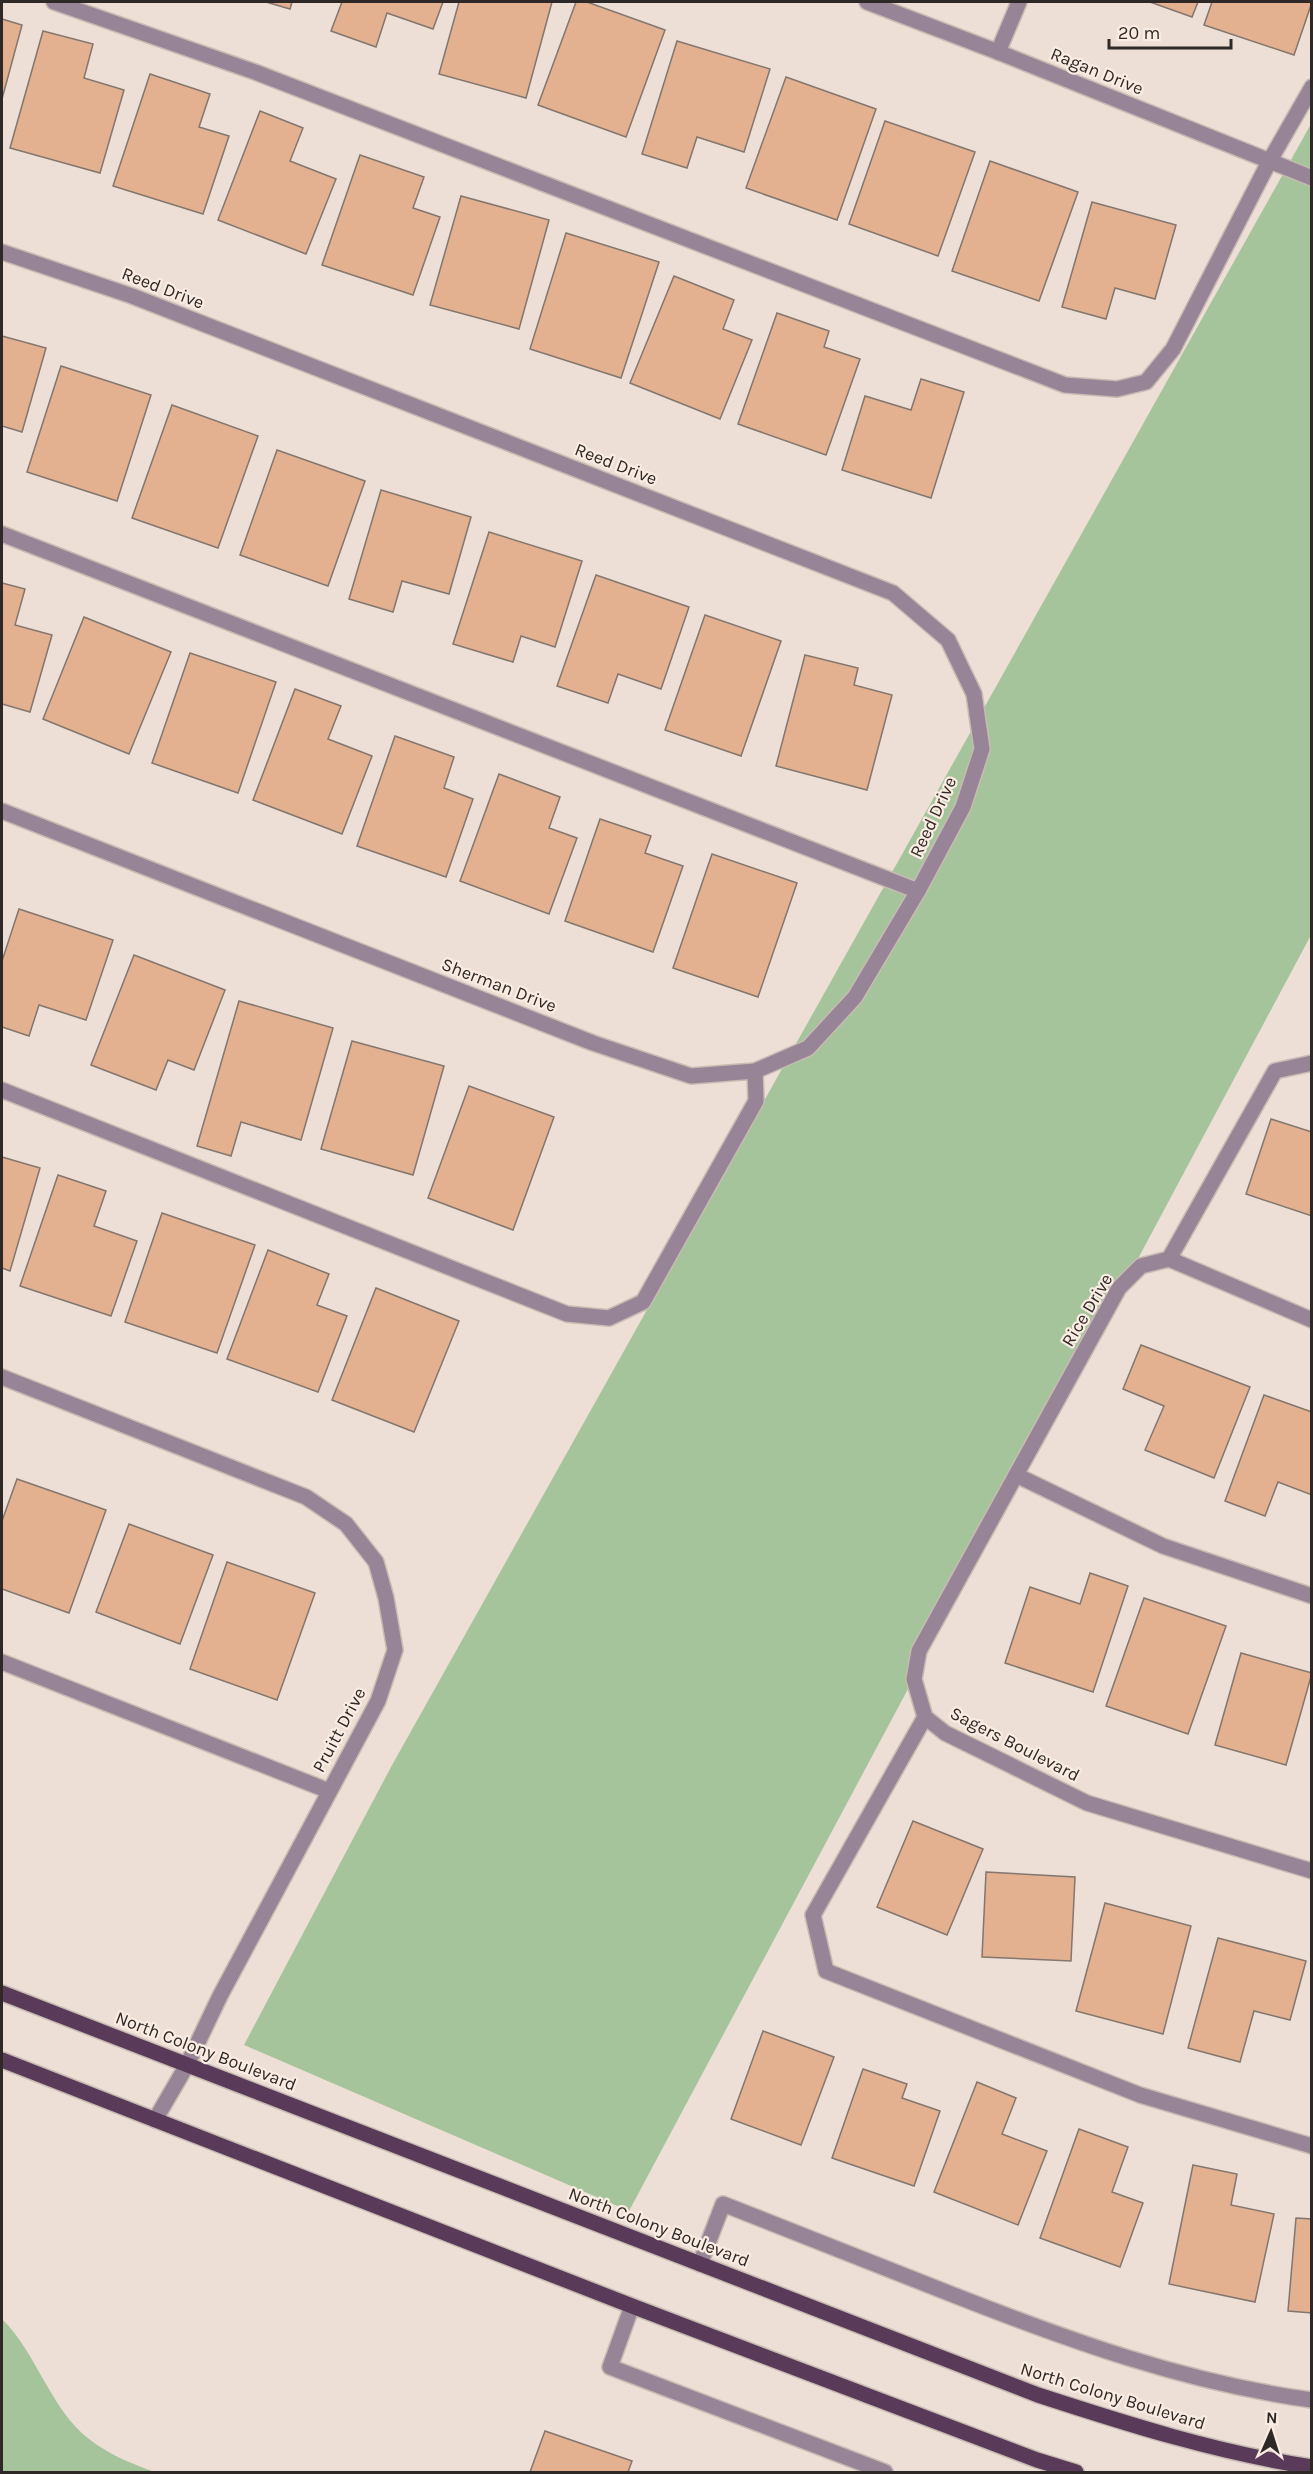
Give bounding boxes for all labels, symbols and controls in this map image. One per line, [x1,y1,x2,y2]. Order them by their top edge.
scale bar [1109,12,1230,50]
text: 20 m [1118,22,1160,44]
street label: Ragan Drive [1047,42,1147,100]
street label: Reed Drive [119,262,207,314]
street label: Reed Drive [572,438,660,490]
street label: Reed Drive [905,773,961,861]
street label: Sherman Drive [438,953,560,1017]
street label: Rice Drive [1057,1270,1117,1350]
street label: Pruitt Drive [308,1684,370,1776]
street label: Sagers Boulevard [946,1702,1084,1786]
street label: North Colony Boulevard [112,2006,300,2096]
street label: North Colony Boulevard [565,2182,753,2272]
street label: North Colony Boulevard [1018,2357,1208,2435]
north arrow [1241,2402,1301,2462]
text: N [1266,2408,1278,2427]

